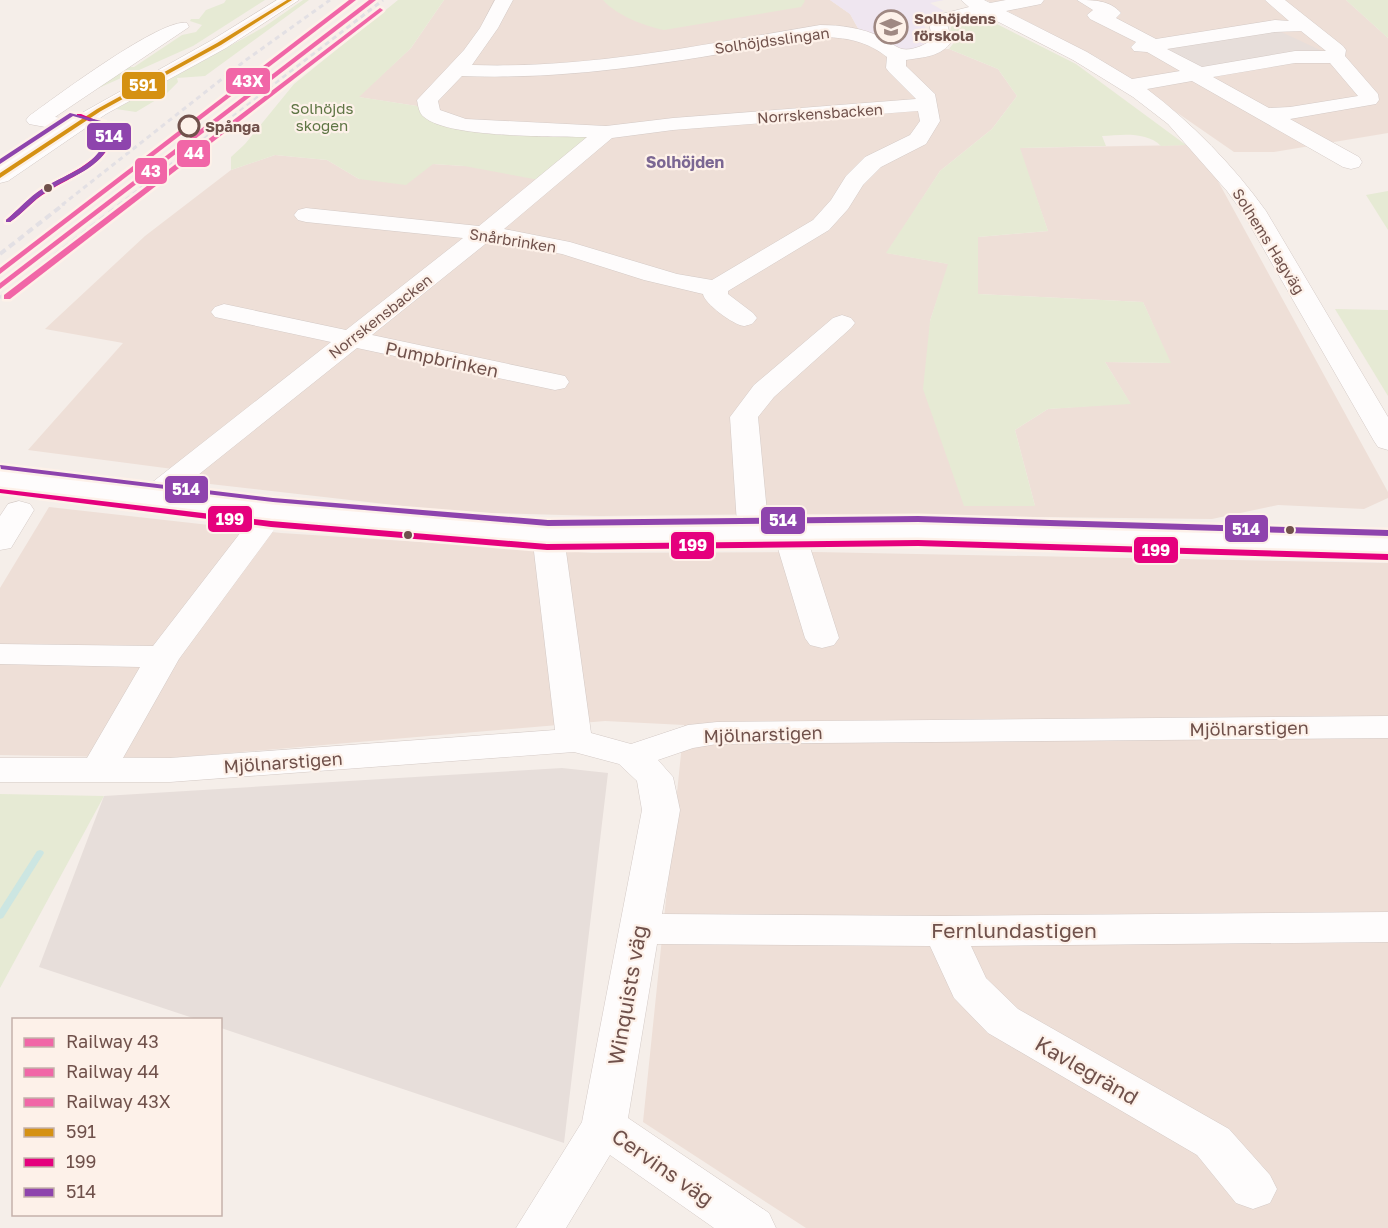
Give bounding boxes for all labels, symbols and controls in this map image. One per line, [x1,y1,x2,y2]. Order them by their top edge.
school or university icon: Solhöjdens förskola [873,9,909,45]
place label: Solhöjdens förskola [914,9,996,44]
street label: Solhöjdsslingan [713,23,831,57]
line badge: 43X [225,67,271,95]
line badge: 591 [121,71,166,100]
text: 43X [232,71,264,91]
text: 591 [129,75,157,95]
park label: Solhöjds skogen [291,99,353,134]
street label: Norrskensbacken [756,100,884,126]
marker: Spånga [178,115,200,137]
place label: Spånga [205,117,260,135]
line badge: 514 [86,122,132,151]
text: 514 [95,126,123,146]
line badge: 44 [176,139,211,168]
text: 44 [184,143,204,163]
district label: Solhöjden [646,152,724,172]
line badge: 43 [134,157,168,185]
text: 43 [141,161,161,181]
unlabelled marker [42,182,54,194]
street label: Solhems Hagväg [1229,185,1309,297]
street label: Snårbrinken [468,224,558,256]
street label: Norrskensbacken [325,270,435,362]
street label: Pumpbrinken [383,336,501,382]
line badge: 514 [164,475,209,504]
text: 514 [172,479,200,499]
line badge: 199 [207,505,253,533]
line badge: 514 [760,506,806,535]
text: 199 [216,509,244,529]
text: 514 [769,510,797,530]
line badge: 514 [1224,514,1269,543]
text: 514 [1232,519,1260,539]
unlabelled marker [1284,524,1296,536]
unlabelled marker [402,529,414,541]
line badge: 199 [670,531,715,560]
text: 199 [679,535,707,555]
line badge: 199 [1133,536,1179,564]
text: 199 [1142,540,1170,560]
street label: Mjölnarstigen [1189,716,1309,740]
street label: Mjölnarstigen [703,721,823,747]
street label: Mjölnarstigen [223,747,343,777]
street label: Fernlundastigen [931,917,1097,943]
street label: Winquists väg [602,923,652,1067]
legend [12,1018,222,1216]
text: Railway 43 [66,1030,159,1052]
street label: Kavlegränd [1031,1030,1143,1110]
text: Railway 44 [66,1060,159,1082]
text: Railway 43X [66,1090,171,1112]
text: 591 [66,1120,96,1142]
street label: Cervins väg [607,1122,719,1212]
text: 199 [66,1150,97,1172]
text: 514 [66,1180,96,1202]

